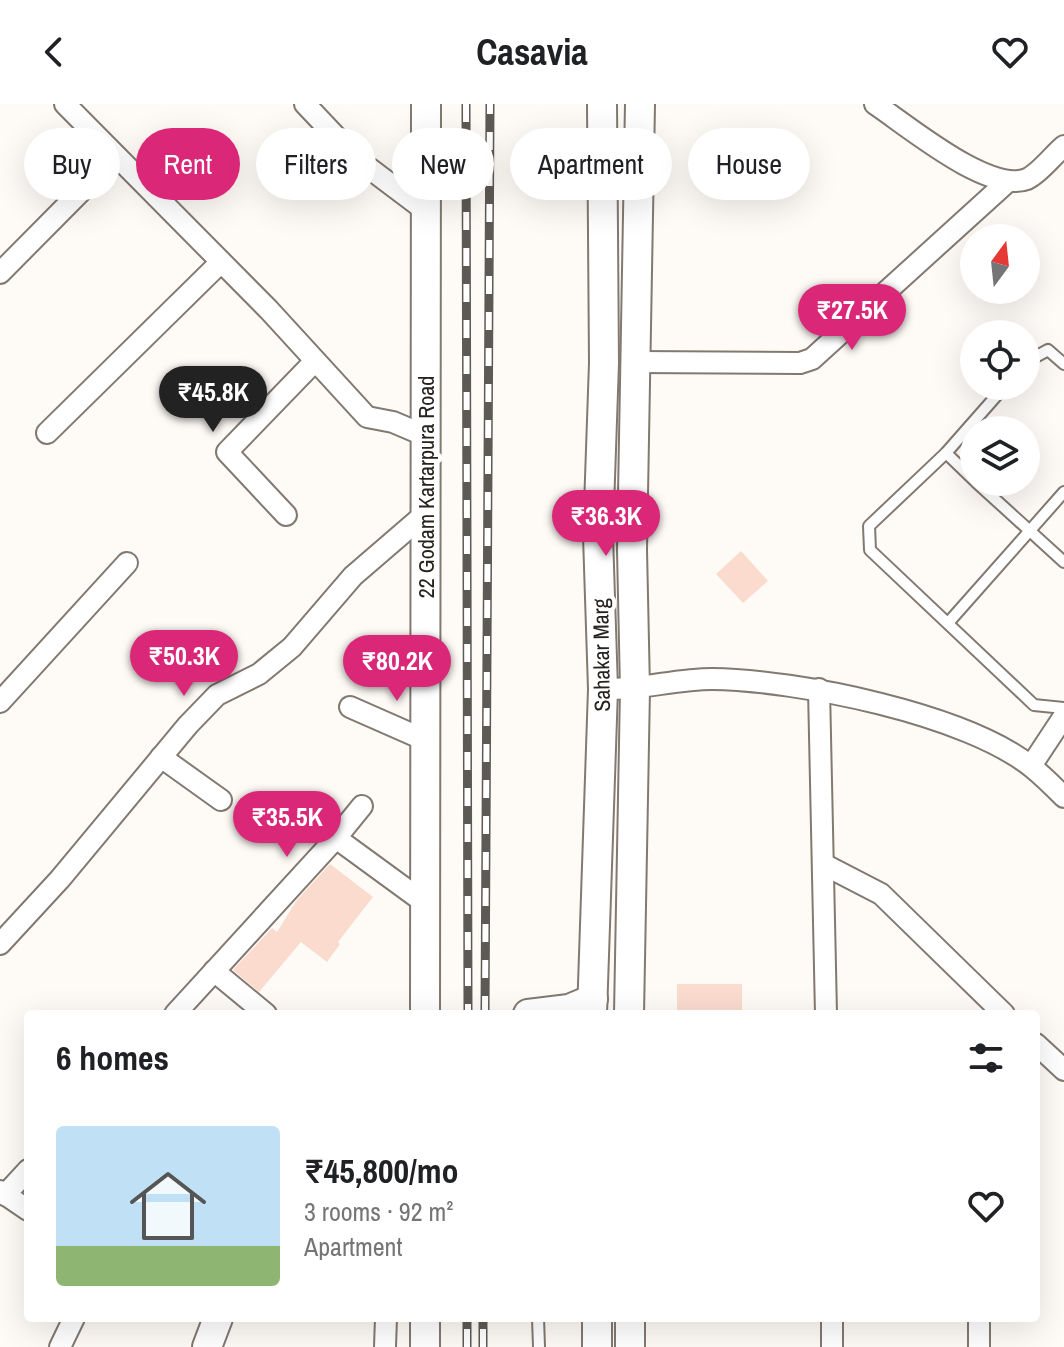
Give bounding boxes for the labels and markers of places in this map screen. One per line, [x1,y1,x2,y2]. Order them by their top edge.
pin: ₹27.5K [787,284,917,352]
pin: ₹45.8K [148,366,278,434]
pin: ₹36.3K [541,490,671,558]
pin: ₹50.3K [119,630,249,698]
pin: ₹80.2K [332,635,462,703]
pin: ₹35.5K [222,791,352,859]

